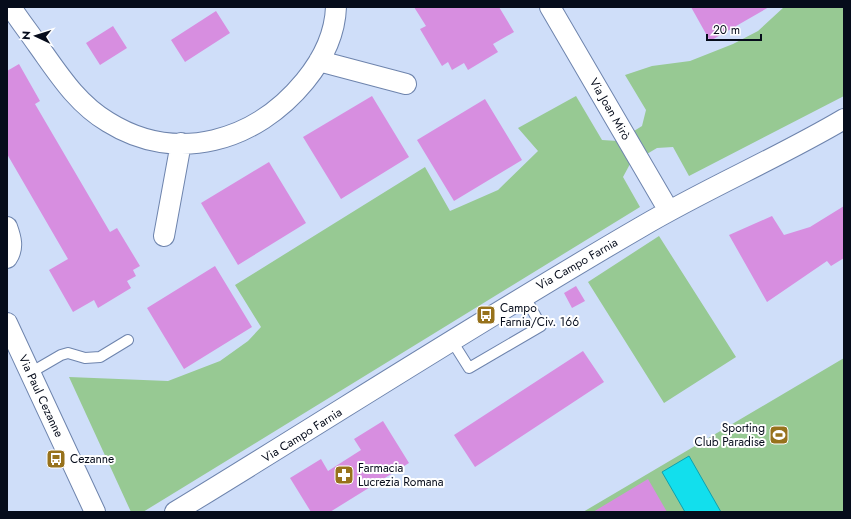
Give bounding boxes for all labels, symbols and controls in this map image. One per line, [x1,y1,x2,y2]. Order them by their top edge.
north arrow [16,16,56,56]
scale bar [707,16,761,42]
text: 20 m [713,21,740,39]
text: N [18,30,34,40]
street label: Via Joan Mirò [585,75,635,144]
street label: Via Campo Farnia [533,233,621,295]
place label: Campo Farnia/Civ. 166 [500,299,579,331]
bus stop icon: Campo Farnia/Civ. 166 [475,304,497,326]
street label: Via Paul Cezanne [14,352,68,440]
street label: Via Campo Farnia [258,403,346,467]
place label: Sporting Club Paradise [694,419,765,451]
sports icon: Sporting Club Paradise [768,424,790,446]
bus stop icon: Cezanne [45,448,67,470]
place label: Cezanne [70,450,114,468]
place label: Farmacia Lucrezia Romana [358,459,444,491]
pharmacy icon: Farmacia Lucrezia Romana [333,464,355,486]

